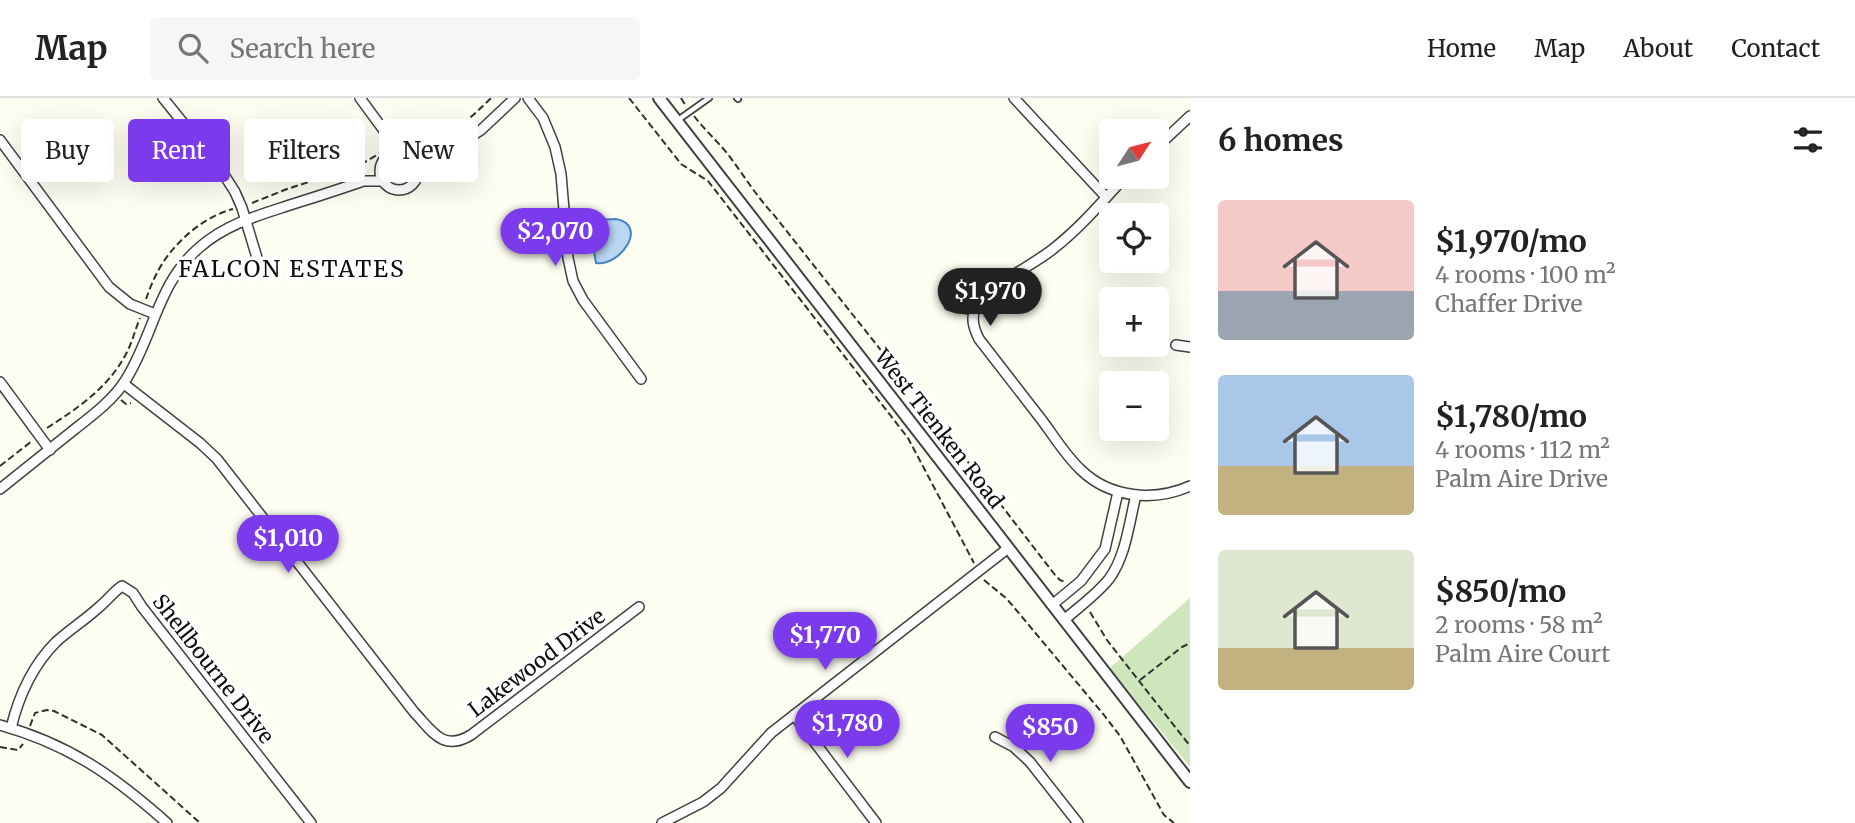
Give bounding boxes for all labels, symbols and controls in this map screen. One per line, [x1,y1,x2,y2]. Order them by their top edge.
search box [150,17,640,80]
text: Map [35,28,108,69]
icon: search [174,29,212,67]
text: Search here [230,32,375,65]
text: Home [1427,33,1496,64]
text: Map [1534,33,1585,64]
text: About [1623,33,1693,64]
text: Contact [1731,33,1820,64]
chip: Buy [21,119,114,182]
chip: Rent [128,119,230,182]
chip: Filters [244,119,365,182]
chip: New [379,119,478,182]
north arrow [1099,119,1169,189]
map controls [1099,119,1169,441]
text: 6 homes [1218,121,1343,159]
icon: filters [1789,121,1827,159]
button: locate [1099,203,1169,273]
pin: $2,070 [498,208,612,268]
text: $2,070 [516,216,594,245]
text: $1,970/mo [1435,222,1587,260]
icon: home [1274,228,1358,312]
district label: FALCON ESTATES [178,254,406,283]
text: 4 rooms · 100 m² [1435,260,1616,289]
pin: $1,970 [933,268,1047,328]
text: $1,970 [954,276,1026,305]
button: + [1099,287,1169,357]
text: Chaffer Drive [1435,289,1582,318]
street label: West Tienken Road [868,343,1010,514]
button: − [1099,371,1169,441]
text: $1,780/mo [1435,397,1587,435]
icon: home [1274,403,1358,487]
text: 4 rooms · 112 m² [1435,435,1610,464]
text: Palm Aire Drive [1435,464,1608,493]
pin: $1,010 [231,516,345,575]
text: $1,010 [253,523,323,552]
text: $850/mo [1435,572,1566,610]
icon: home [1274,578,1358,662]
street label: Shellbourne Drive [147,589,280,749]
street label: Lakewood Drive [463,602,610,723]
text: 2 rooms · 58 m² [1435,610,1603,639]
pin: $1,770 [768,612,882,672]
text: $1,770 [789,620,861,649]
text: Palm Aire Court [1435,639,1610,668]
pin: $1,780 [790,700,904,760]
pin: $850 [1009,704,1091,764]
text: $1,780 [811,708,883,737]
text: $850 [1022,712,1078,741]

